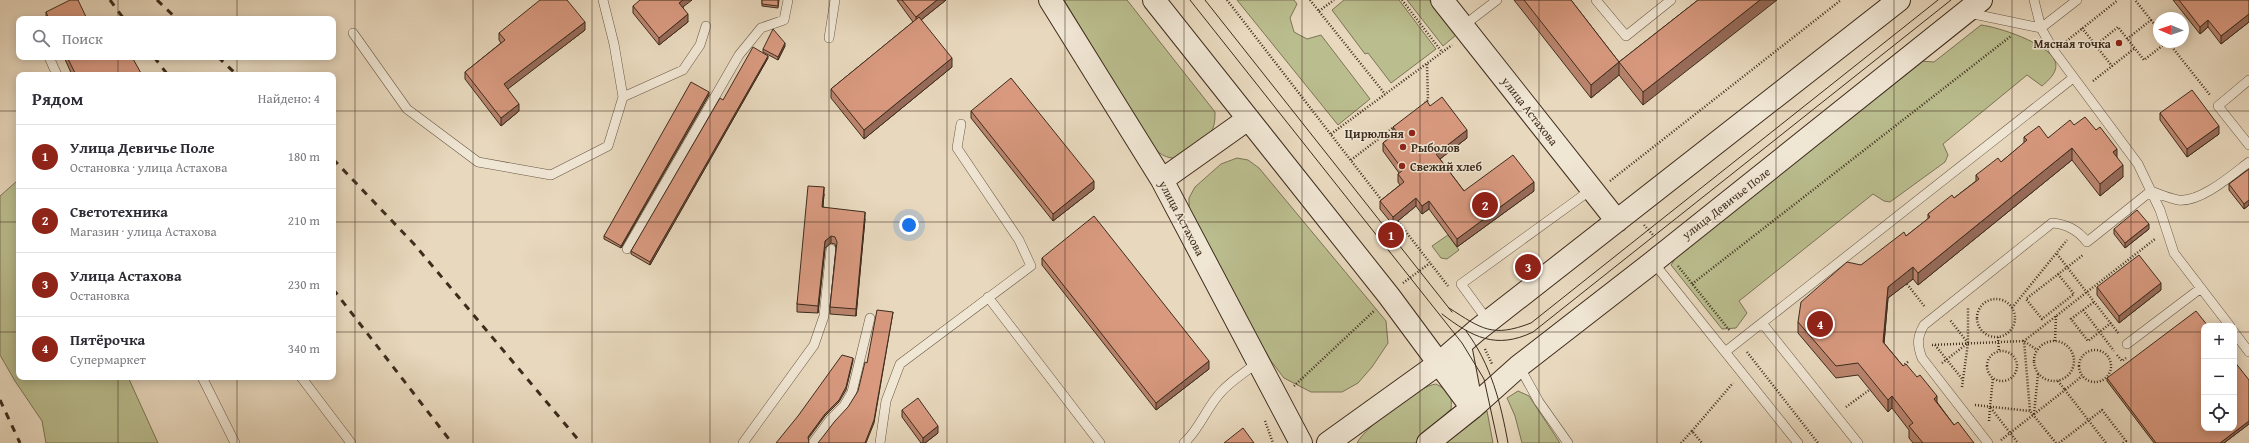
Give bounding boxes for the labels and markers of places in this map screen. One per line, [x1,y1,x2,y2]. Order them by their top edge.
place label: Мясная точка [2033,35,2112,52]
marker: Мясная точка [2114,38,2124,48]
place label: Цирюльня [1345,125,1405,142]
marker: Цирюльня [1407,128,1417,138]
place label: Рыболов [1411,139,1460,156]
marker: Рыболов [1398,142,1408,152]
place label: Свежий хлеб [1410,158,1482,175]
marker: Свежий хлеб [1397,161,1407,171]
pin: 2 [1472,190,1498,220]
pin: 1 [1378,220,1404,250]
pin: 3 [1515,252,1541,282]
pin: 4 [1807,309,1833,339]

